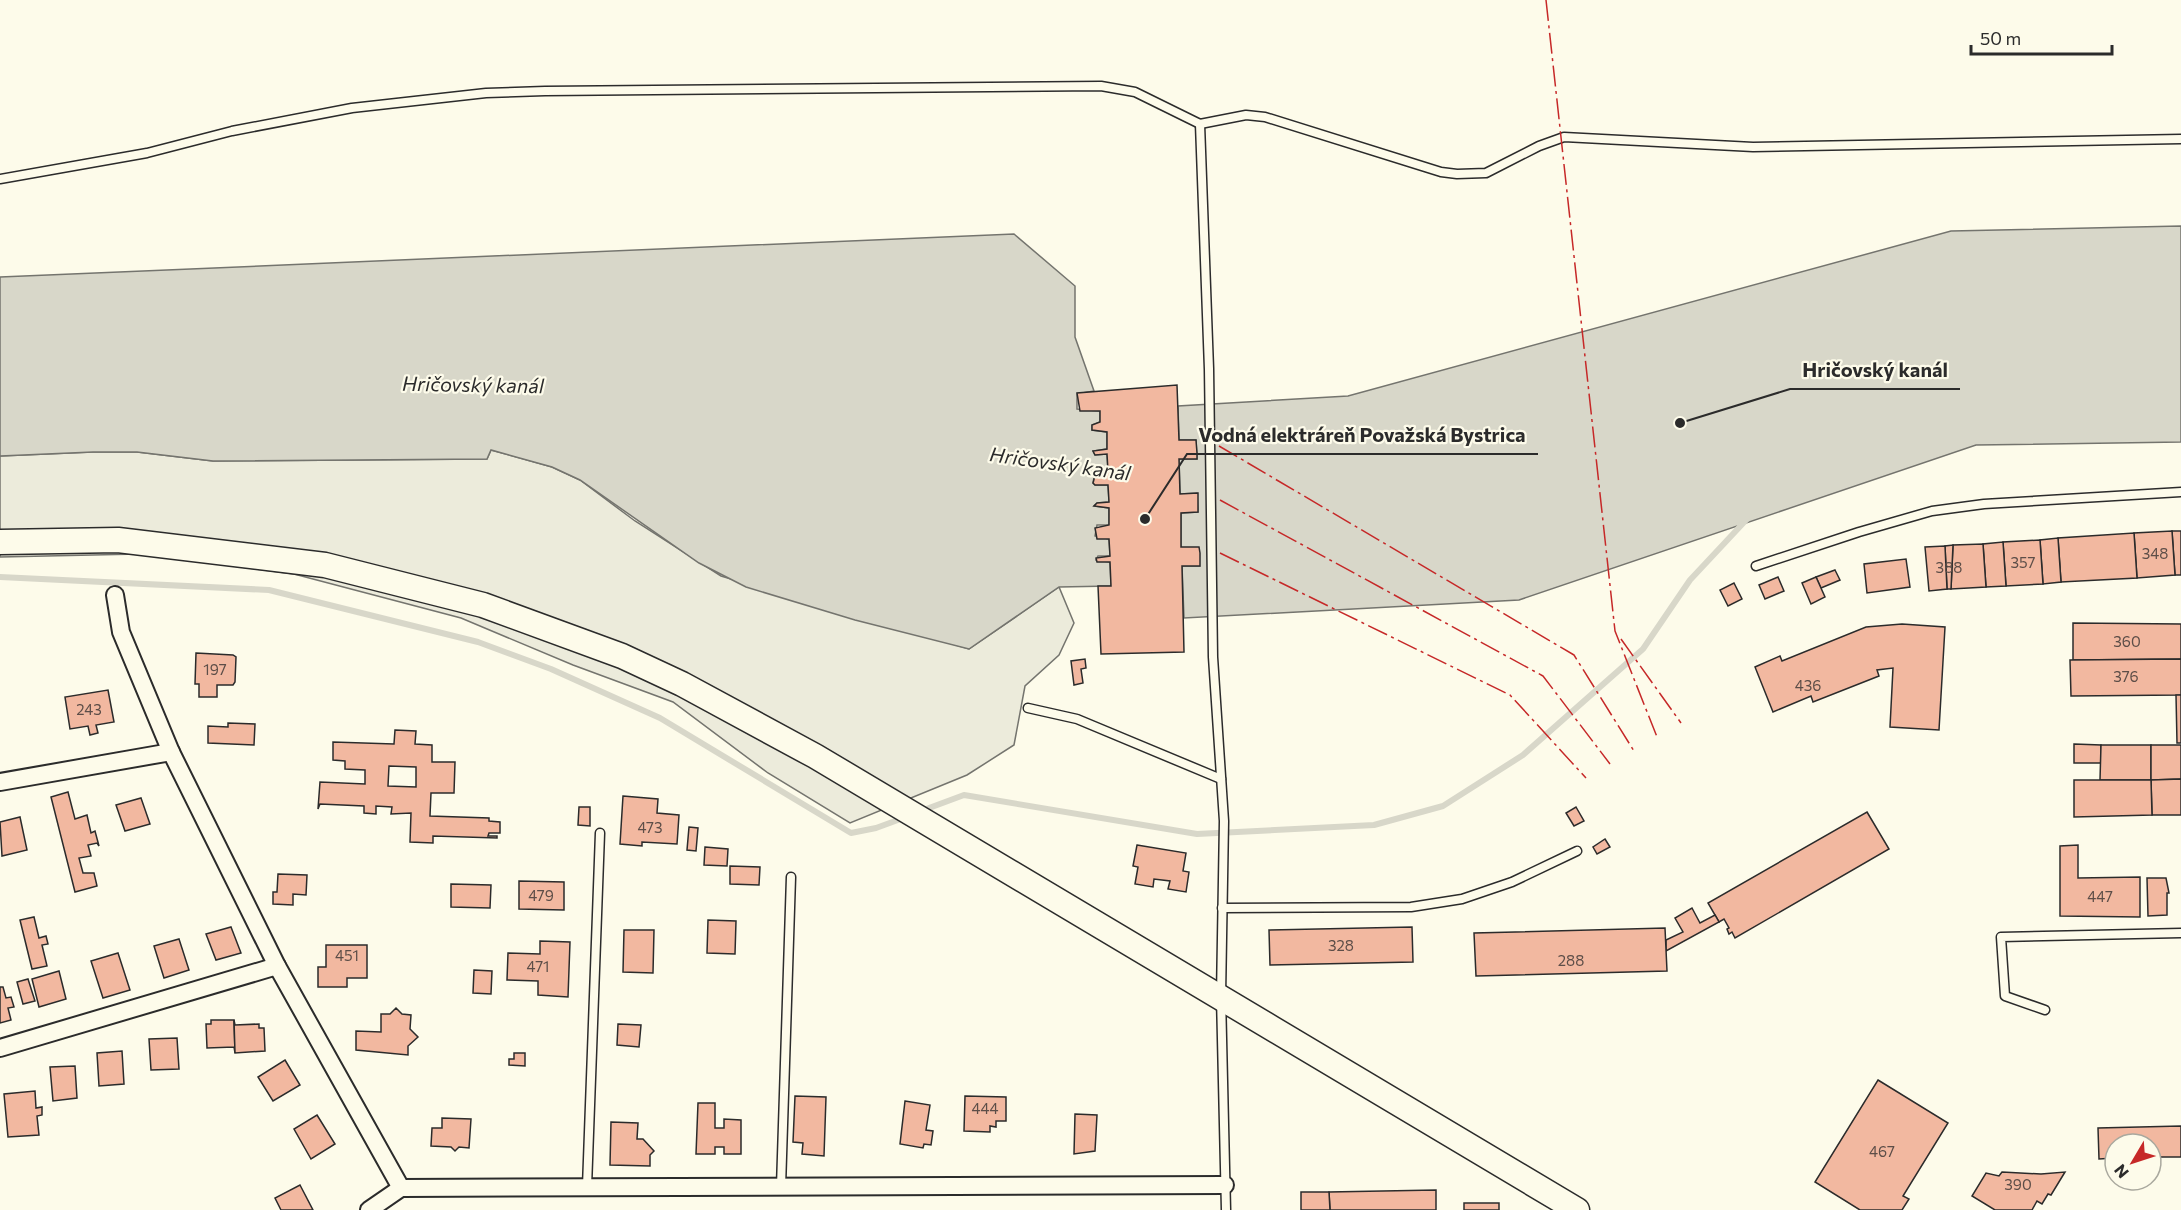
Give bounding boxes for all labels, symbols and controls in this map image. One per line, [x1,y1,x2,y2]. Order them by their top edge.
scale bar [1971,18,2112,56]
text: 50 m [1980,27,2021,49]
callout: Hričovský kanál [1790,351,1960,389]
text: Hričovský kanál [1802,357,1948,381]
water label: Hričovský kanál [402,371,545,397]
callout: Vodná elektráreň Považská Bystrica [1187,416,1538,454]
text: Vodná elektráreň Považská Bystrica [1198,422,1526,446]
water label: Hričovský kanál [988,441,1133,485]
house number: 348 [2142,544,2168,562]
house number: 357 [2010,553,2036,571]
house number: 388 [1936,558,1962,576]
house number: 360 [2113,632,2141,650]
house number: 197 [203,660,227,678]
house number: 376 [2113,667,2139,685]
house number: 436 [1795,676,1821,694]
house number: 243 [76,700,102,718]
house number: 473 [637,818,663,836]
house number: 479 [528,886,554,904]
house number: 447 [2087,887,2113,905]
house number: 328 [1328,936,1354,954]
house number: 451 [335,946,359,964]
house number: 288 [1558,951,1584,969]
house number: 471 [526,957,550,975]
house number: 444 [972,1099,999,1117]
north arrow [2103,1132,2163,1192]
house number: 467 [1869,1142,1895,1160]
text: N [2110,1161,2132,1182]
house number: 390 [2004,1175,2032,1193]

